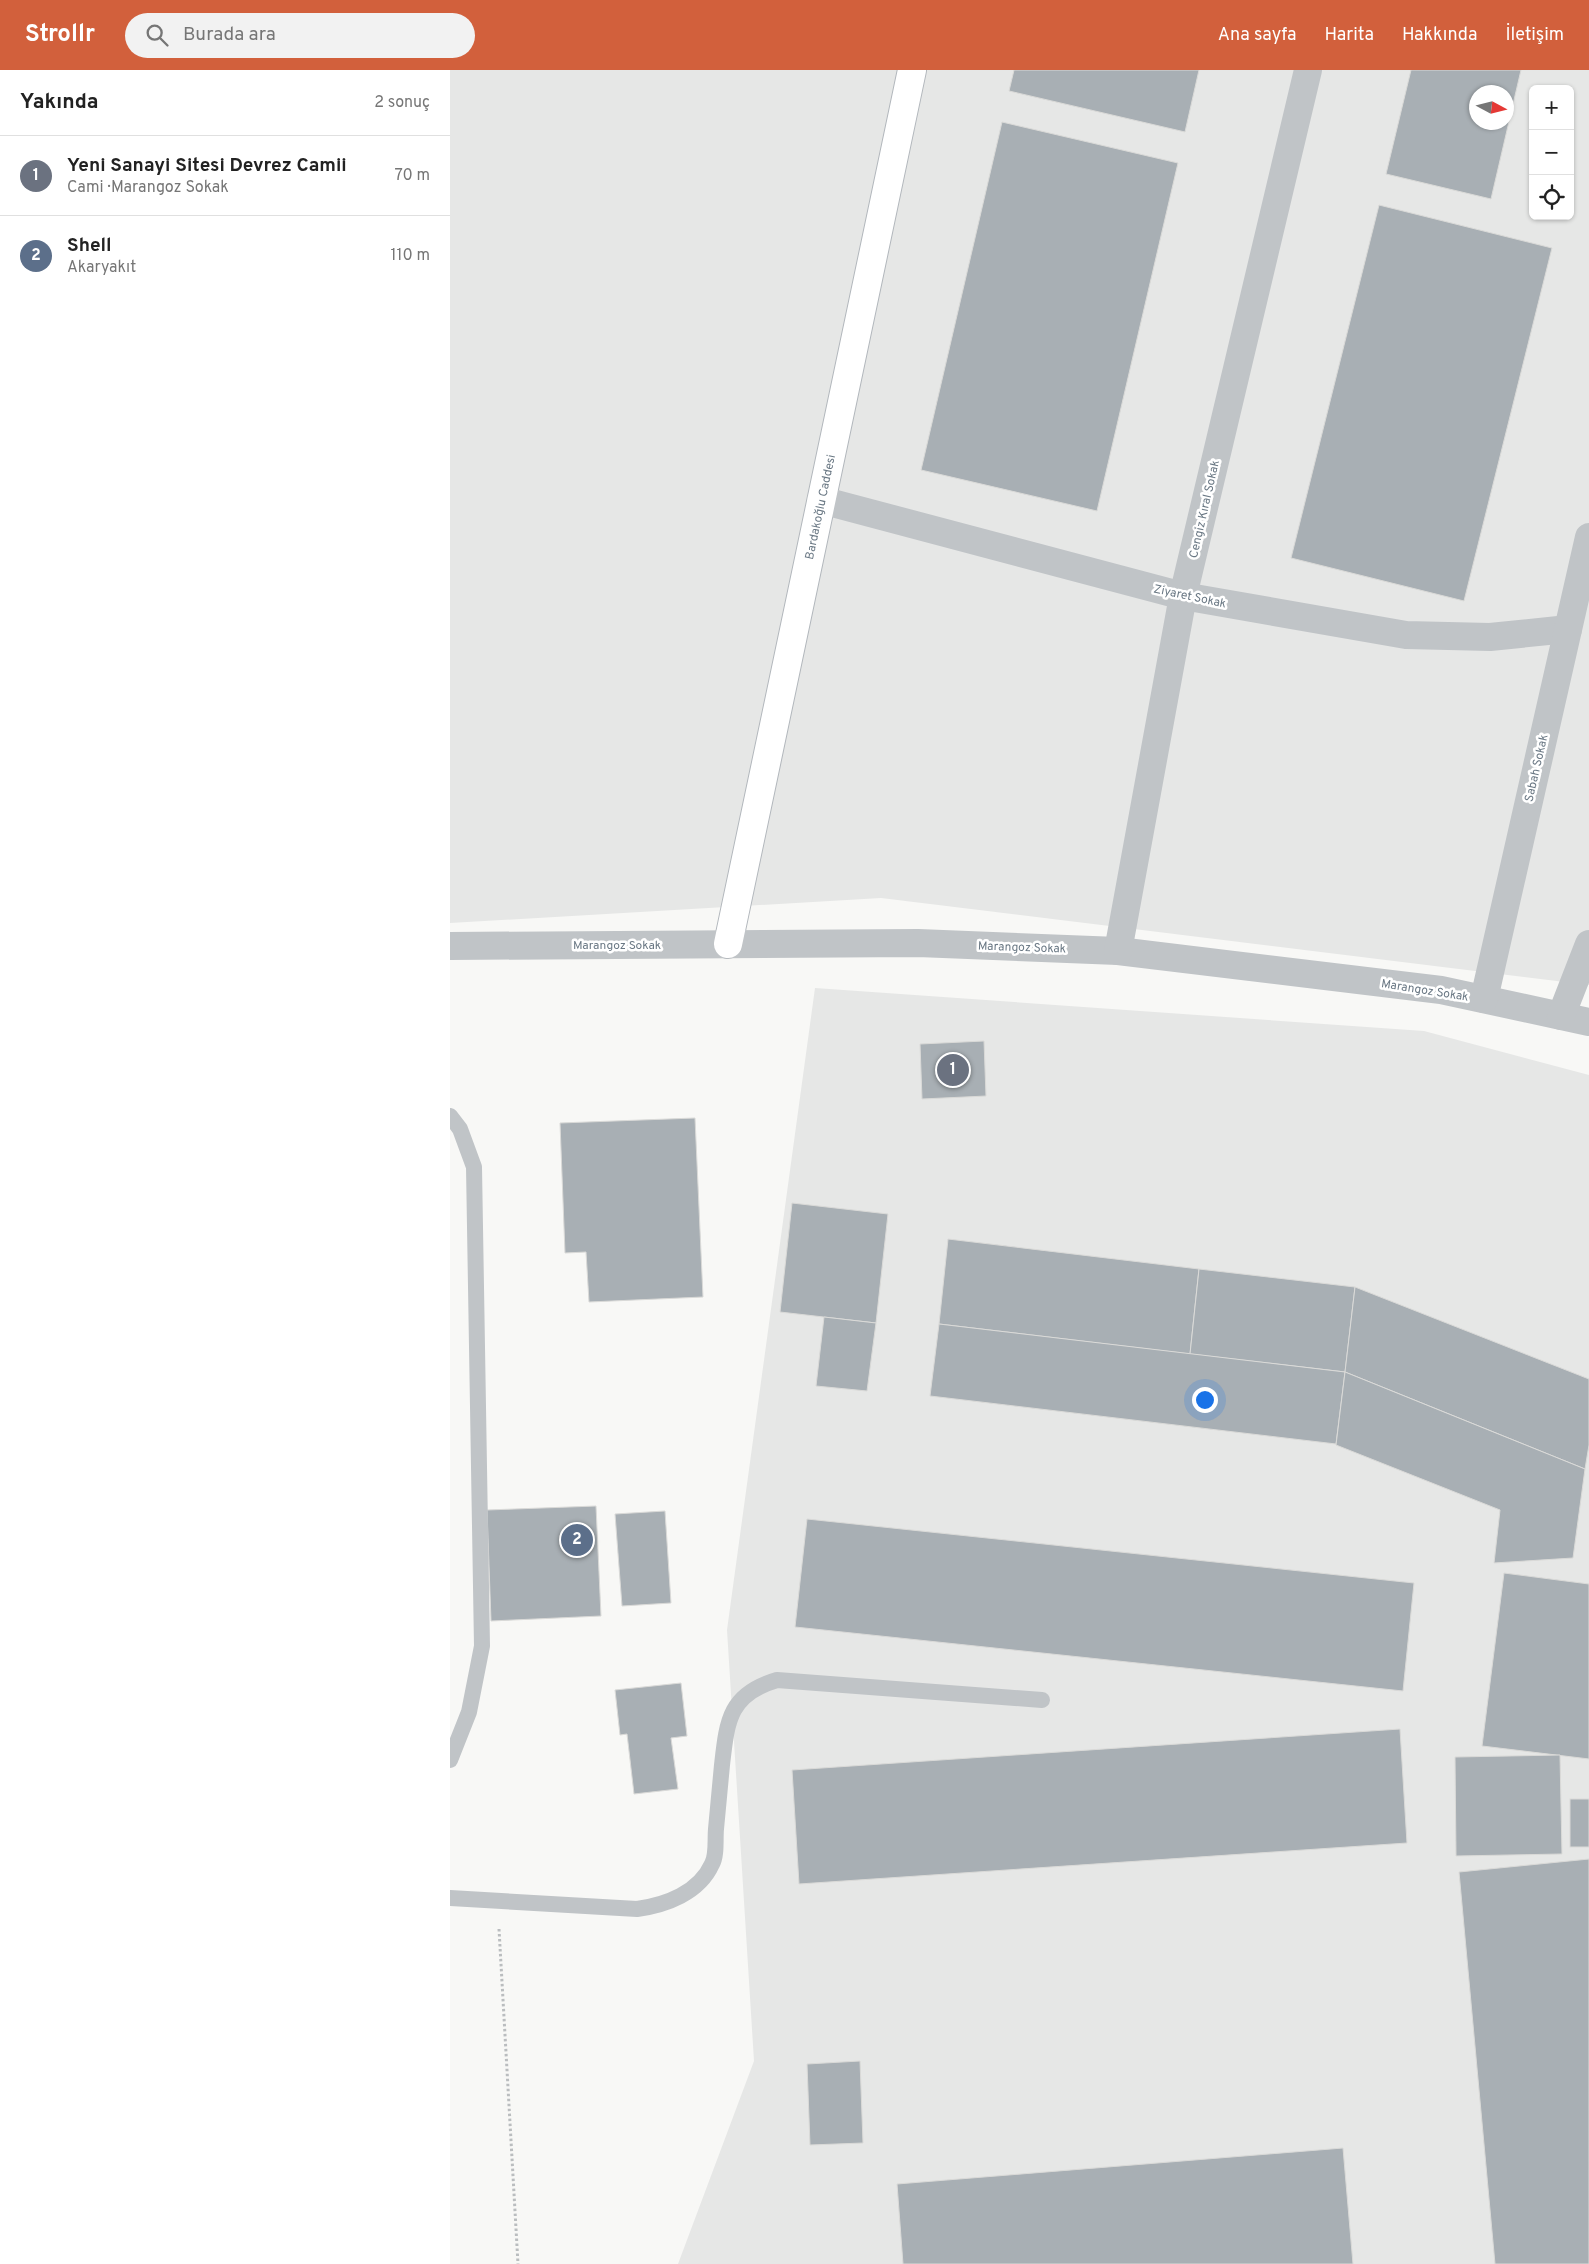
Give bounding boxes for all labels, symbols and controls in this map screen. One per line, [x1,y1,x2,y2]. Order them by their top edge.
search box [125,13,475,58]
text: Strollr [25,20,95,50]
icon: search [143,21,171,49]
text: Burada ara [183,23,276,47]
text: Ana sayfa [1218,24,1297,47]
text: Harita [1325,24,1374,47]
text: Hakkında [1402,24,1477,47]
text: İletişim [1505,24,1564,47]
north arrow [1469,85,1514,130]
map controls [1529,85,1574,220]
button: + [1529,85,1574,130]
text: Yakında [20,89,99,116]
text: 2 sonuç [374,93,430,113]
button: − [1529,130,1574,175]
text: Yeni Sanayi Sitesi Devrez Camii [67,154,347,178]
text: 1 [33,166,39,186]
text: 70 m [395,166,430,186]
button: locate [1529,175,1574,220]
text: Cami · Marangoz Sokak [67,178,229,198]
text: Shell [67,234,112,258]
text: 2 [31,246,41,266]
text: 110 m [390,246,430,266]
text: Akaryakıt [67,258,136,278]
street label: Bardakoğlu Caddesi [802,453,840,561]
street label: Cengiz Kıral Sokak [1186,459,1224,560]
street label: Ziyaret Sokak [1152,581,1228,612]
street label: Sabah Sokak [1521,733,1553,804]
street label: Marangoz Sokak [573,938,661,954]
street label: Marangoz Sokak [978,938,1066,958]
street label: Marangoz Sokak [1380,976,1470,1006]
pin: 1 [937,1051,969,1089]
your location [1192,1387,1218,1413]
pin: 2 [561,1521,593,1559]

